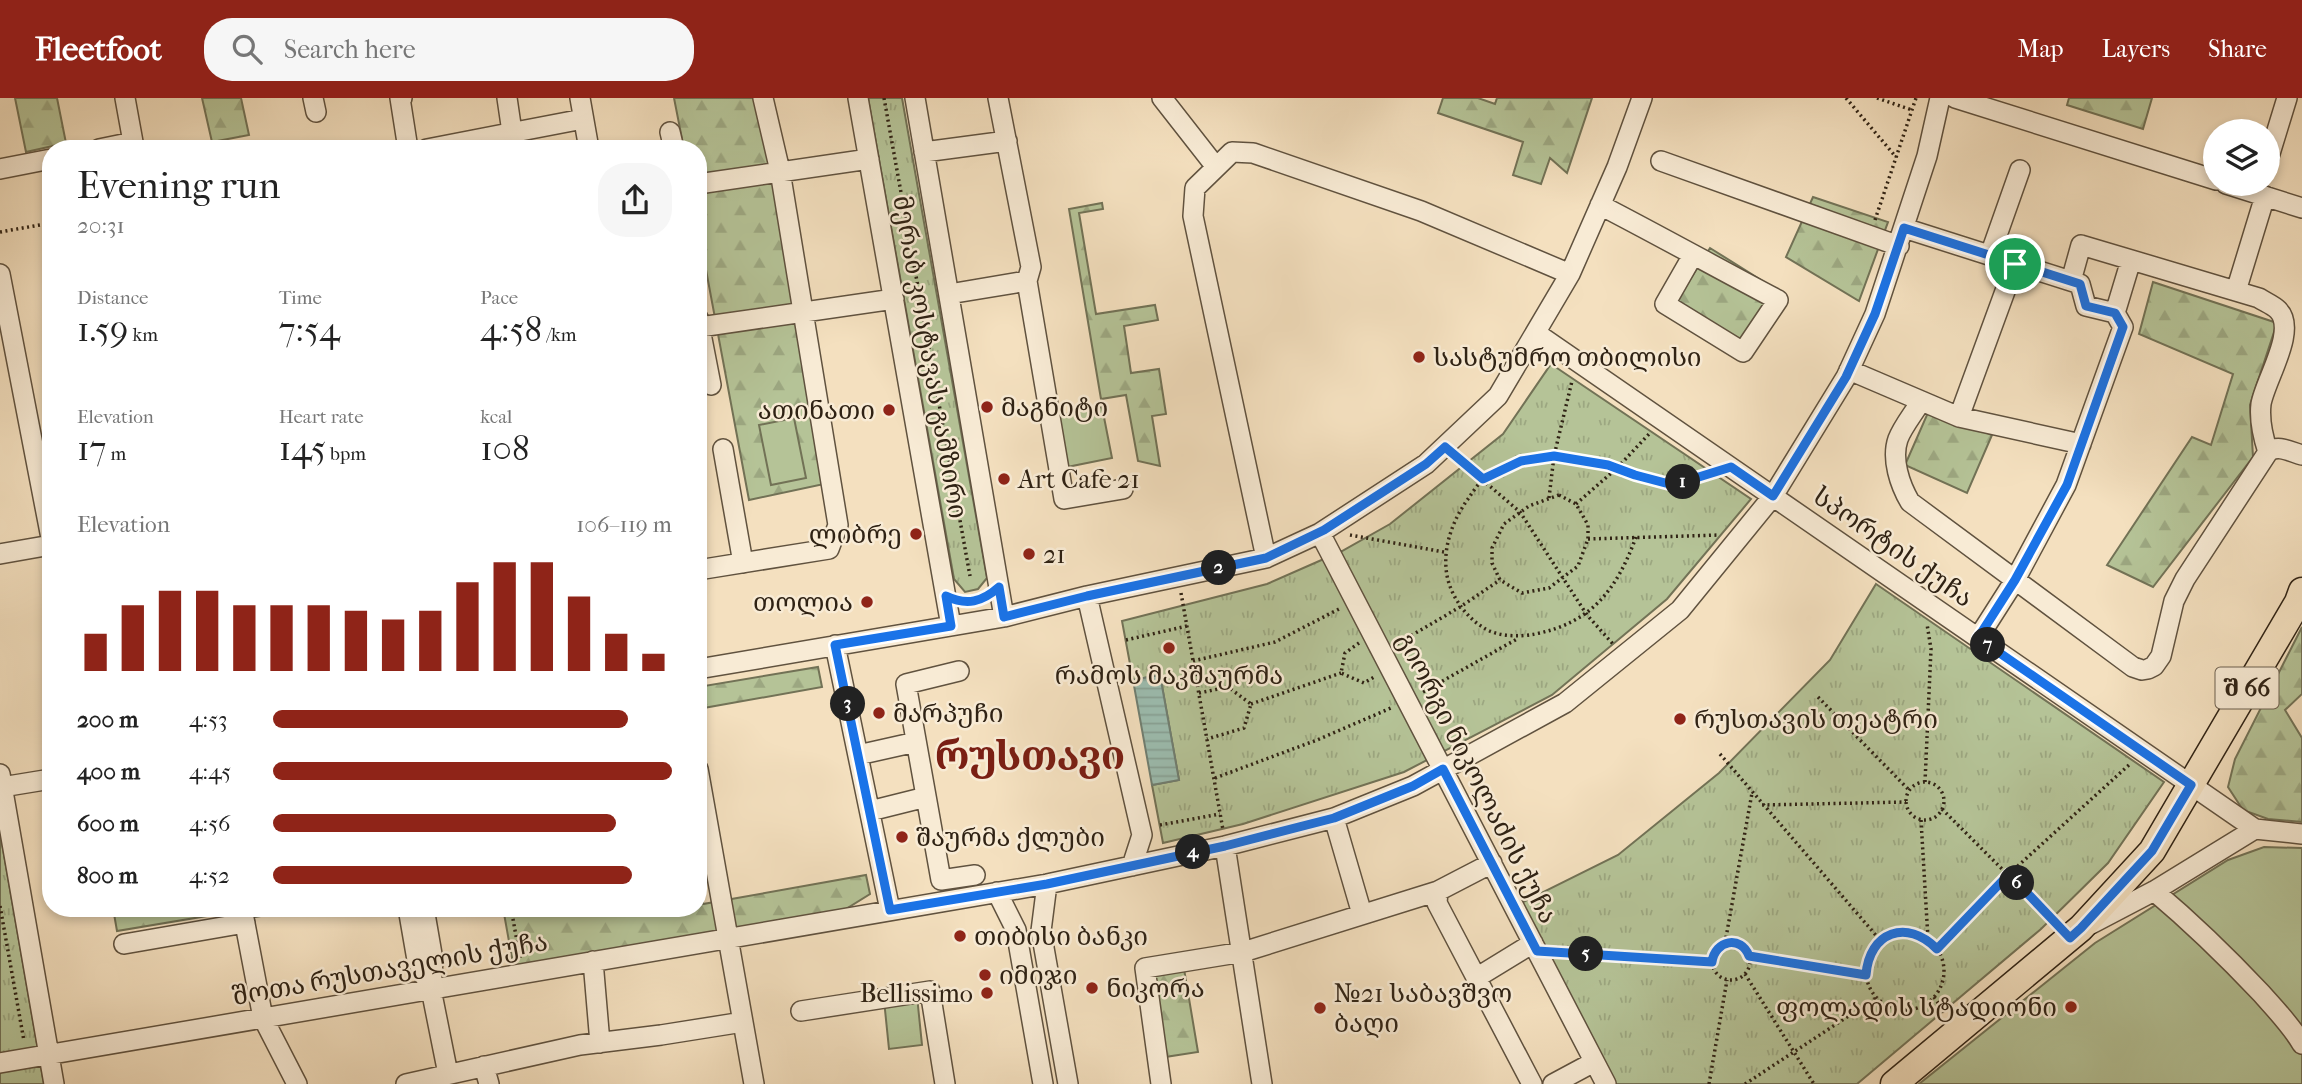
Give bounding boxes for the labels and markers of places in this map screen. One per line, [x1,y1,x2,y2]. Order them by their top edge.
pin [1985,234,2045,294]
place label: სასტუმრო თბილისი [1433,342,1702,373]
marker: სასტუმრო თბილისი [1411,349,1427,365]
place label: მაგნიტი [1001,392,1108,423]
place label: ათინათი [758,395,875,426]
marker: მაგნიტი [979,399,995,415]
marker: ათინათი [881,402,897,418]
place label: Art Cafe 21 [1017,464,1140,495]
pin: 1 [1666,464,1700,500]
marker: Art Cafe 21 [996,471,1012,487]
place label: ლიბრე [809,519,902,550]
marker: ლიბრე [908,526,924,542]
place label: 21 [1043,539,1066,570]
marker: 21 [1021,546,1037,562]
pin: 2 [1202,550,1236,586]
place label: თოლია [753,587,853,618]
marker: თოლია [859,594,875,610]
pin: 7 [1970,628,2006,662]
marker: რამოს მაკშაურმა [1161,640,1177,656]
place label: რამოს მაკშაურმა [1055,660,1283,691]
pin: 3 [830,686,866,722]
place label: მარპუჩი [893,698,1004,729]
place label: რუსთავის თეატრი [1694,704,1938,735]
marker: მარპუჩი [871,705,887,721]
marker: რუსთავის თეატრი [1672,711,1688,727]
place label: შაურმა ქლუბი [916,822,1105,853]
marker: შაურმა ქლუბი [894,829,910,845]
pin: 4 [1176,834,1210,870]
pin: 6 [2000,866,2035,900]
place label: თიბისი ბანკი [974,921,1148,952]
marker: თიბისი ბანკი [952,928,968,944]
pin: 5 [1568,936,1604,972]
place label: იმიჯი [999,960,1078,991]
marker: იმიჯი [977,967,993,983]
place label: ნიკორა [1106,973,1205,1004]
place label: Bellissimo [860,978,973,1009]
place label: №21 საბავშვო ბაღი [1334,978,1512,1039]
marker: ნიკორა [1084,980,1100,996]
marker: Bellissimo [979,985,995,1001]
place label: ფოლადის სტადიონი [1776,992,2057,1023]
marker: ფოლადის სტადიონი [2063,999,2079,1015]
marker: №21 საბავშვო ბაღი [1312,1000,1328,1016]

